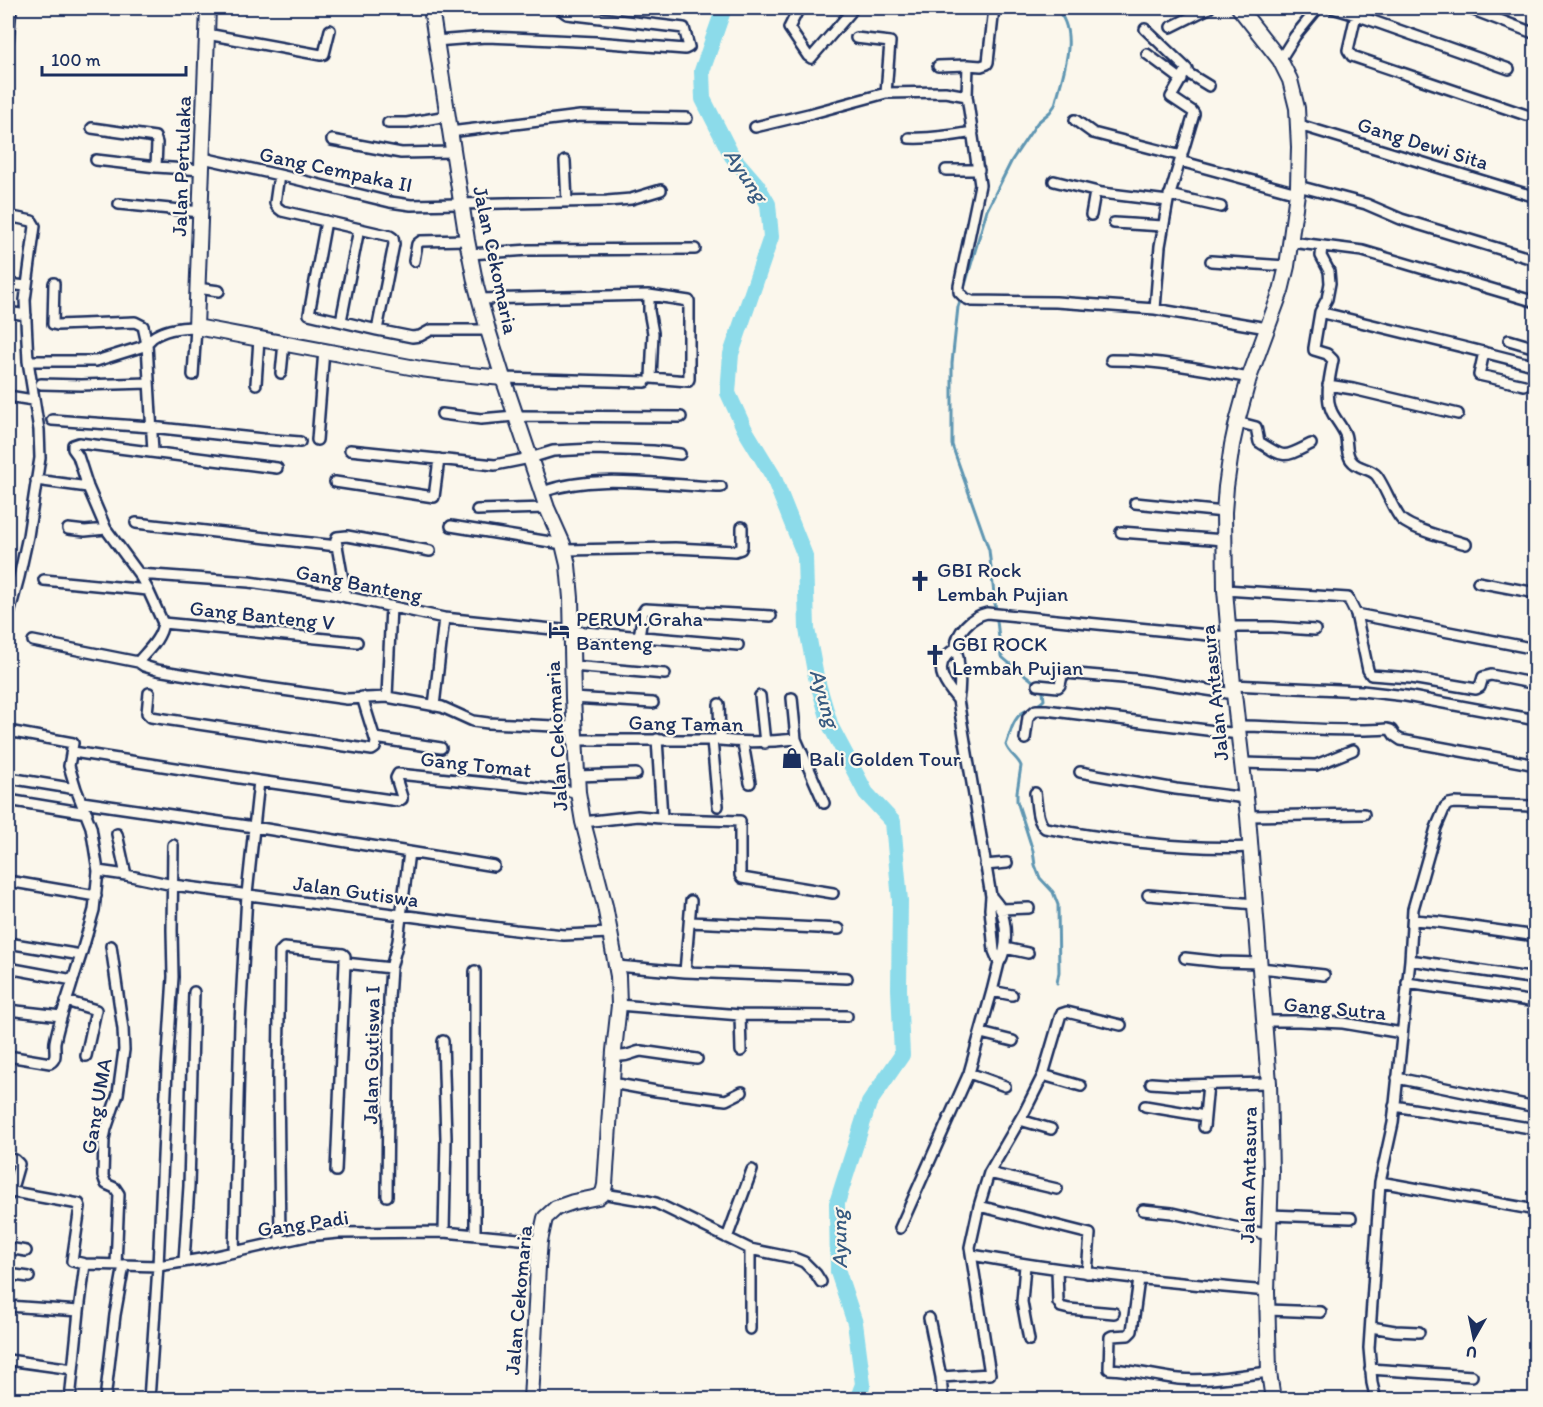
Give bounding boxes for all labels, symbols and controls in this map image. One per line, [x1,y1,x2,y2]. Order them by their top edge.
scale bar [42,39,186,77]
text: 100 m [51,49,101,71]
street label: Jalan Pertulaka [166,95,196,237]
street label: Gang Dewi Sita [1354,111,1492,175]
street label: Gang Cempaka II [257,141,415,197]
water label: Ayung [718,143,775,209]
street label: Jalan Cekomaria [468,184,524,336]
place label: GBI Rock Lembah Pujian [937,557,1068,606]
street label: Gang Banteng [294,558,425,608]
church icon: GBI Rock Lembah Pujian [908,569,932,593]
street label: Gang Banteng V [188,595,336,635]
place label: PERUM.Graha Banteng [576,606,703,655]
hotel icon: PERUM.Graha Banteng [547,618,571,642]
street label: Jalan Antasura [1194,624,1234,762]
place label: GBI ROCK Lembah Pujian [952,631,1083,680]
church icon: GBI ROCK Lembah Pujian [923,643,947,667]
street label: Jalan Cekomaria [540,660,572,812]
water label: Ayung [804,666,847,733]
street label: Gang Taman [628,709,744,737]
street label: Gang Tomat [419,746,533,782]
shop icon: Bali Golden Tour [780,746,804,770]
place label: Bali Golden Tour [809,746,961,771]
street label: Jalan Gutiswa [292,870,420,912]
street label: Jalan Gutiswa I [357,985,385,1125]
street label: Gang Sutra [1283,991,1388,1025]
street label: Gang UMA [75,1056,117,1156]
street label: Jalan Antasura [1234,1106,1262,1244]
street label: Gang Padi [256,1204,350,1242]
water label: Ayung [825,1206,853,1269]
street label: Jalan Cekomaria [499,1224,537,1376]
north arrow [1444,1308,1504,1368]
text: U [1465,1342,1478,1363]

